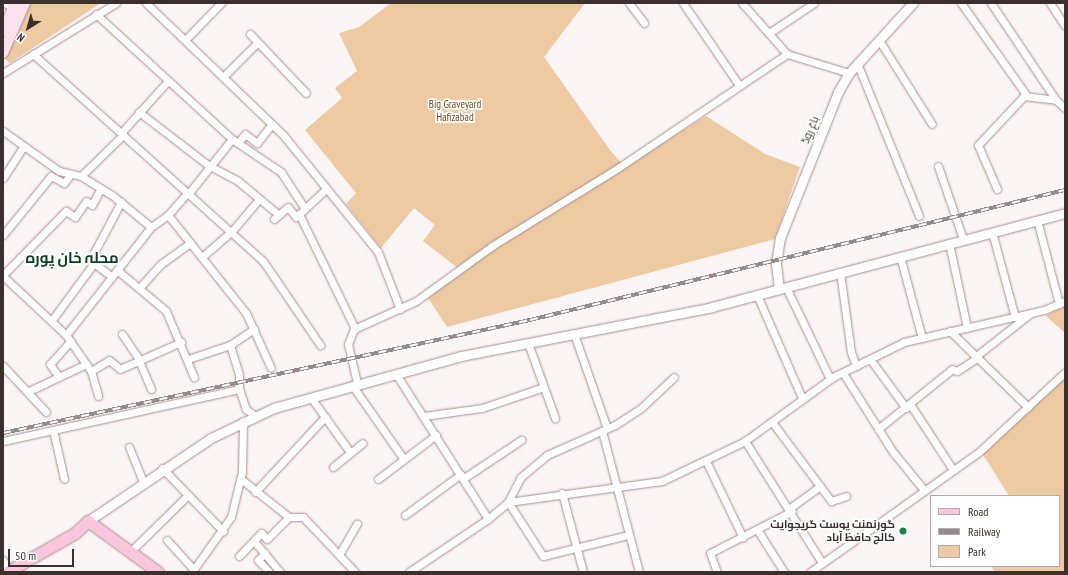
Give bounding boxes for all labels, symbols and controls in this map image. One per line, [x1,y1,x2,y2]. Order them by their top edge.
north arrow [8,8,48,48]
text: N [14,30,27,45]
park label: Big Graveyard Hafizabad [429,98,481,124]
street label: باغ روڈ [798,114,822,146]
district label: محلہ خان پورہ [25,249,119,267]
legend [930,495,1060,567]
text: Road [968,504,988,519]
place label: گورنمنٹ پوسٹ گریجوایٹ کالج حافظ آباد [770,518,895,544]
text: Railway [968,524,1000,539]
marker: گورنمنٹ پوسٹ گریجوایٹ کالج حافظ آباد [898,526,908,536]
scale bar [10,541,76,567]
text: Park [968,544,986,559]
text: 50 m [15,548,36,563]

